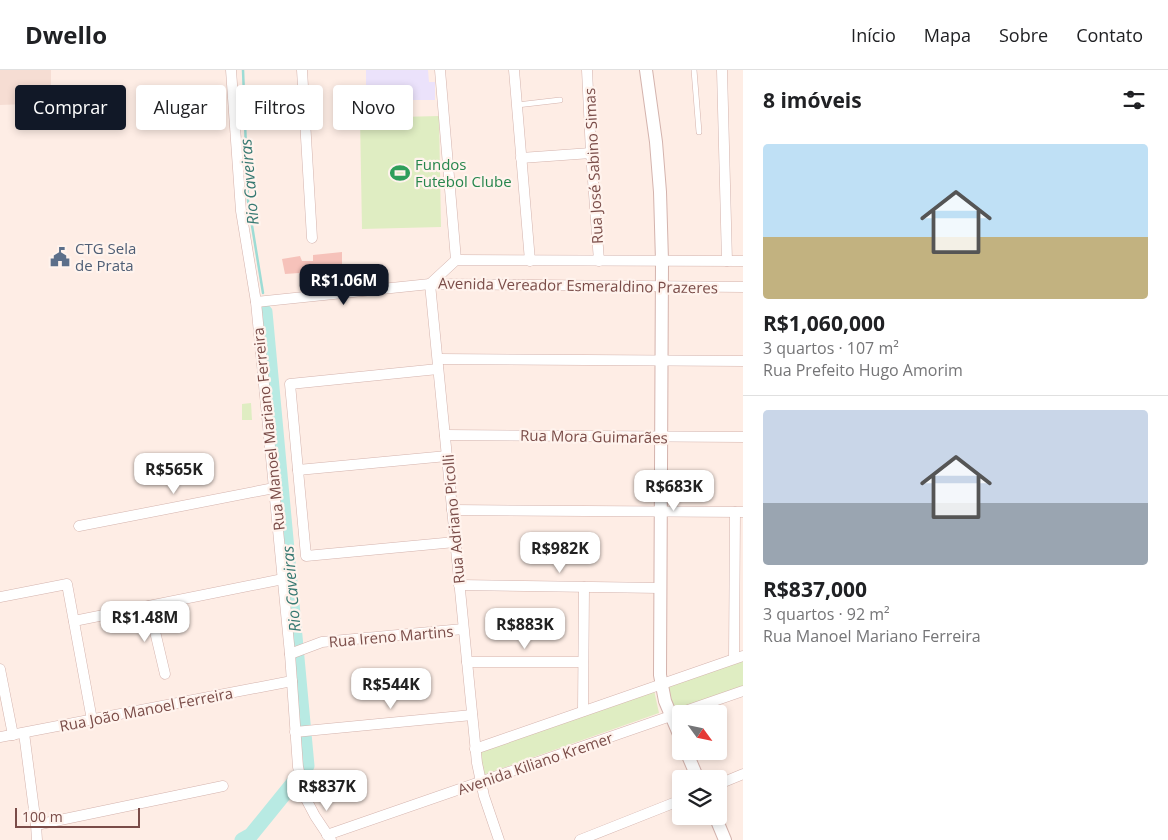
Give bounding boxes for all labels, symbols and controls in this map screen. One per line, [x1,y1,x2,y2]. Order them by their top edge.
text: Dwello [25,18,107,51]
text: Início [851,23,896,47]
text: Mapa [924,23,971,47]
text: Sobre [999,23,1048,47]
text: Contato [1076,23,1143,47]
chip: Comprar [15,85,126,130]
chip: Alugar [136,85,226,130]
chip: Filtros [236,85,323,130]
chip: Novo [333,85,413,130]
text: 8 imóveis [763,86,862,114]
icon: filters [1120,86,1148,114]
street label: Rua José Sabino Simas [579,87,607,245]
water label: Rio Caveiras [234,138,264,226]
place label: Fundos Futebol Clube [415,154,512,191]
sports icon: Fundos Futebol Clube [389,162,411,184]
icon: home [911,177,1001,267]
place label: CTG Sela de Prata [75,238,136,275]
public building icon: CTG Sela de Prata [49,246,71,268]
pin: R$1.06M [298,264,390,306]
text: R$1.06M [311,269,377,291]
street label: Avenida Vereador Esmeraldino Prazeres [438,273,718,297]
text: R$1,060,000 [763,309,885,337]
street label: Rua Manoel Mariano Ferreira [247,326,289,532]
text: 3 quartos · 107 m² [763,337,899,359]
text: Rua Prefeito Hugo Amorim [763,359,963,381]
street label: Rua Mora Guimarães [520,425,668,447]
icon: home [911,442,1001,532]
pin: R$565K [133,452,215,495]
street label: Rua Adriano Picolli [437,453,469,585]
text: R$565K [145,458,203,480]
pin: R$683K [633,470,715,512]
text: R$683K [645,475,703,497]
pin: R$982K [519,532,601,574]
text: R$982K [531,537,589,559]
water label: Rio Caveiras [276,545,306,633]
text: R$837,000 [763,575,867,603]
pin: R$1.48M [99,600,191,643]
text: 3 quartos · 92 m² [763,603,890,625]
text: R$1.48M [112,606,178,628]
pin: R$883K [484,608,566,650]
text: R$883K [496,613,554,635]
street label: Rua Ireno Martins [328,621,454,651]
text: Rua Manoel Mariano Ferreira [763,625,981,647]
pin: R$544K [350,668,432,710]
text: R$544K [362,673,420,695]
street label: Rua João Manoel Ferreira [58,682,234,736]
north arrow [672,705,728,760]
map controls [672,705,727,825]
street label: Avenida Kiliano Kremer [455,727,615,799]
pin: R$837K [286,770,368,812]
button: layers [672,770,727,825]
text: R$837K [298,775,356,797]
scale bar [15,805,140,828]
text: 100 m [22,807,63,826]

